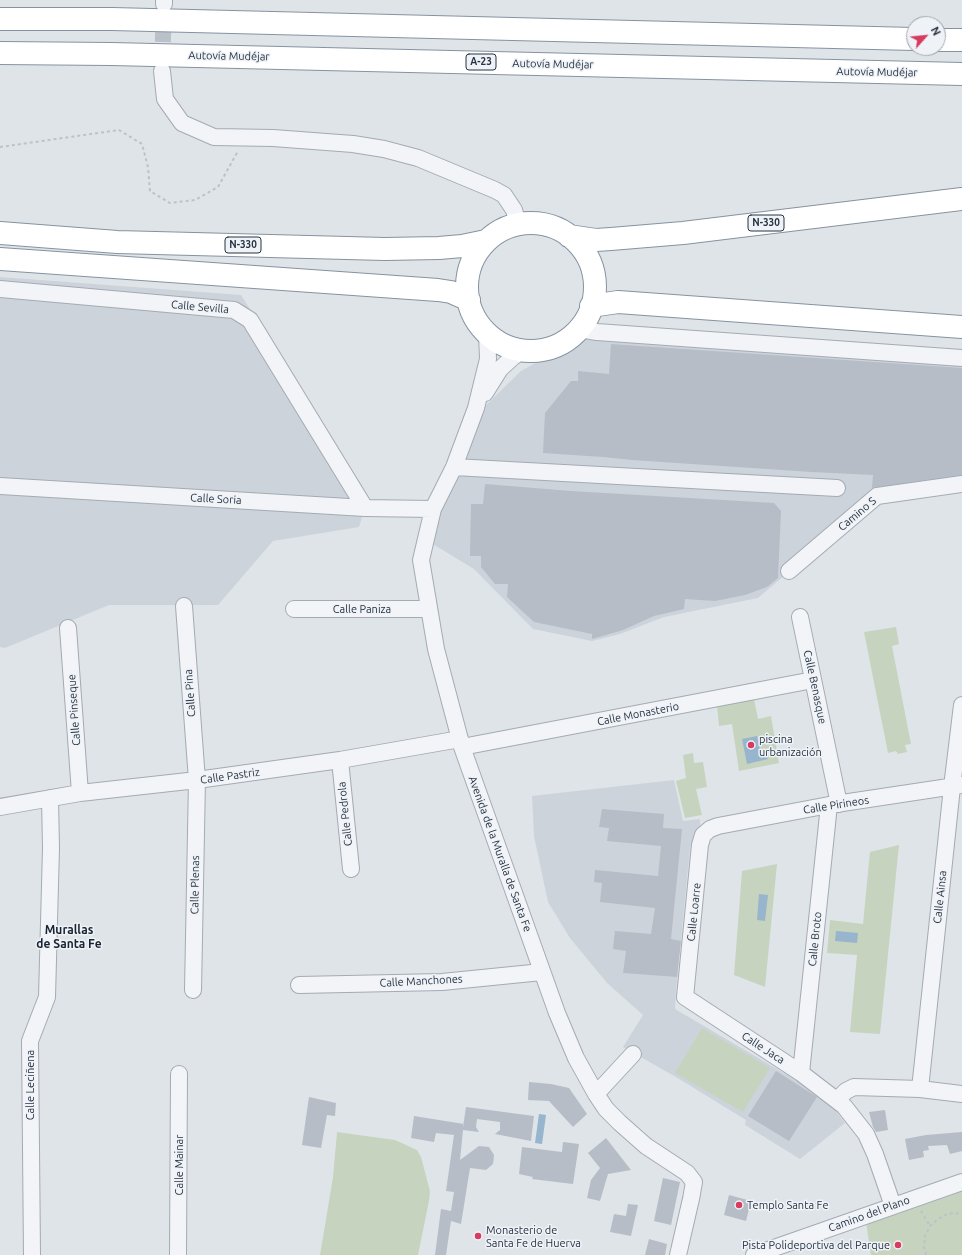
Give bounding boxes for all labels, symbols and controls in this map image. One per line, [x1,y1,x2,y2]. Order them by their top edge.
north arrow [906,16,946,56]
text: N [929,25,943,37]
street label: Autovía Mudéjar [188,49,270,63]
road number: A-23 [466,54,496,70]
street label: Autovía Mudéjar [512,57,594,71]
street label: Autovía Mudéjar [836,65,918,79]
road number: N-330 [748,215,784,231]
road number: N-330 [225,237,261,253]
street label: Calle Sevilla [170,298,230,316]
street label: Calle Soria [190,491,242,507]
street label: Camino S [835,494,879,534]
street label: Calle Paniza [333,602,391,616]
street label: Calle Benasque [801,649,829,725]
street label: Calle Pina [182,669,198,717]
street label: Calle Pinseque [65,674,83,746]
street label: Calle Monasterio [596,700,680,728]
place label: piscina urbanización [759,732,822,758]
marker: piscina urbanización [746,740,756,750]
street label: Calle Pastriz [199,765,261,787]
street label: Avenida de la Muralla de Santa Fe [466,774,534,934]
street label: Calle Pedrola [335,781,355,847]
street label: Calle Pirineos [802,793,870,817]
street label: Calle Plenas [188,855,202,915]
street label: Calle Ainsa [931,870,949,924]
street label: Calle Loarre [684,882,704,942]
street label: Calle Broto [806,911,824,967]
district label: Murallas de Santa Fe [36,923,102,951]
street label: Calle Manchones [379,972,463,990]
street label: Calle Jaca [739,1029,787,1067]
street label: Calle Leciñena [23,1050,37,1120]
street label: Calle Mainar [172,1135,186,1195]
street label: Camino del Plano [827,1193,911,1235]
place label: Templo Santa Fe [747,1198,828,1212]
marker: Templo Santa Fe [734,1200,744,1210]
place label: Monasterio de Santa Fe de Huerva [486,1223,581,1249]
marker: Monasterio de Santa Fe de Huerva [473,1231,483,1241]
place label: Pista Polideportiva del Parque [742,1238,890,1252]
marker: Pista Polideportiva del Parque [893,1240,903,1250]

